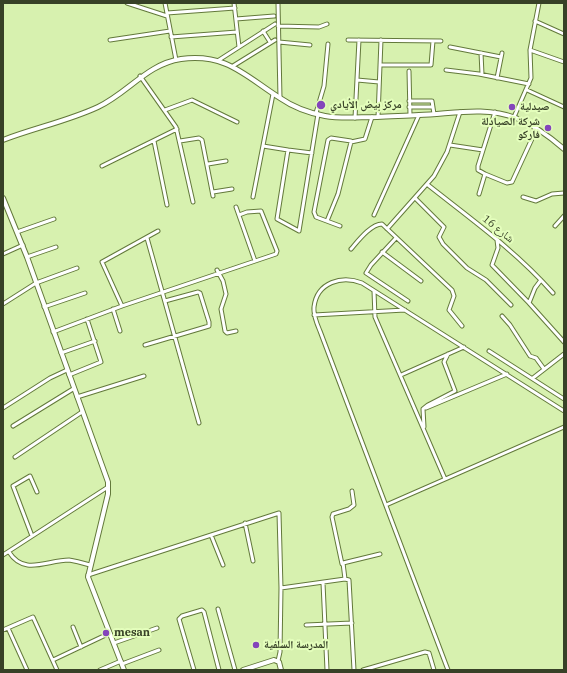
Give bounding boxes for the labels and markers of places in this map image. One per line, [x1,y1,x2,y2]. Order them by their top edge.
place label: مركز بيض الأيادي [330,98,402,112]
marker: مركز بيض الأيادي [315,99,327,111]
place label: صيدلية [520,100,550,114]
marker: صيدلية [507,102,517,112]
place label: شركة الصيادلة فاركو [481,115,540,141]
marker: شركة الصيادلة فاركو [543,123,553,133]
place label: mesan [114,626,150,640]
marker: mesan [101,628,111,638]
place label: المدرسة السلفية [264,638,328,652]
marker: المدرسة السلفية [251,640,261,650]

